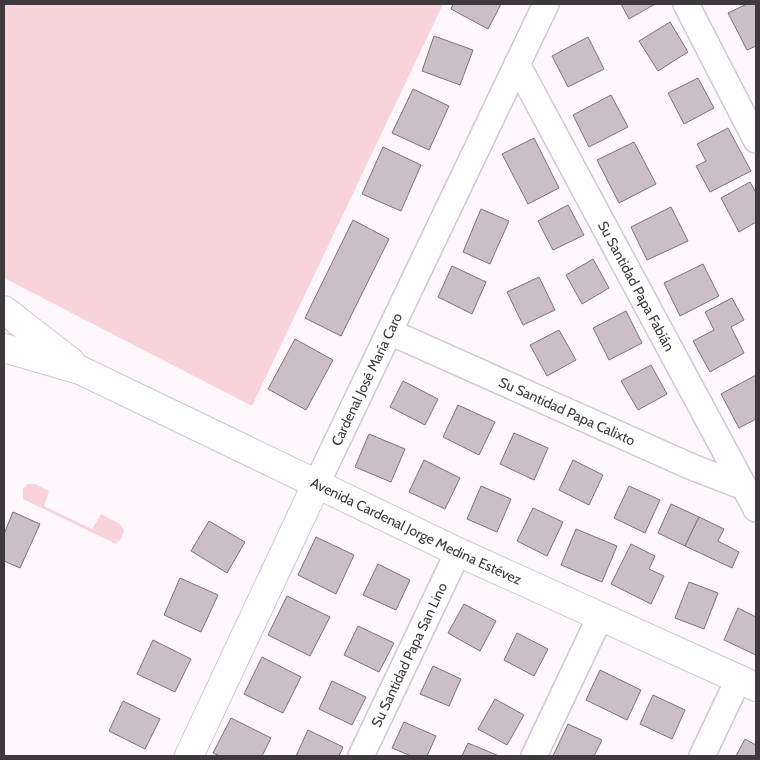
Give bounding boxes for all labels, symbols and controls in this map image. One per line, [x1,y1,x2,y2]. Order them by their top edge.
street label: Su Santidad Papa Fabián [594,218,679,354]
street label: Cardenal José María Caro [327,309,406,449]
street label: Su Santidad Papa Calixto [496,373,638,450]
street label: Avenida Cardenal Jorge Medina Estévez [308,473,525,589]
street label: Su Santidad Papa San Lino [367,579,451,730]

